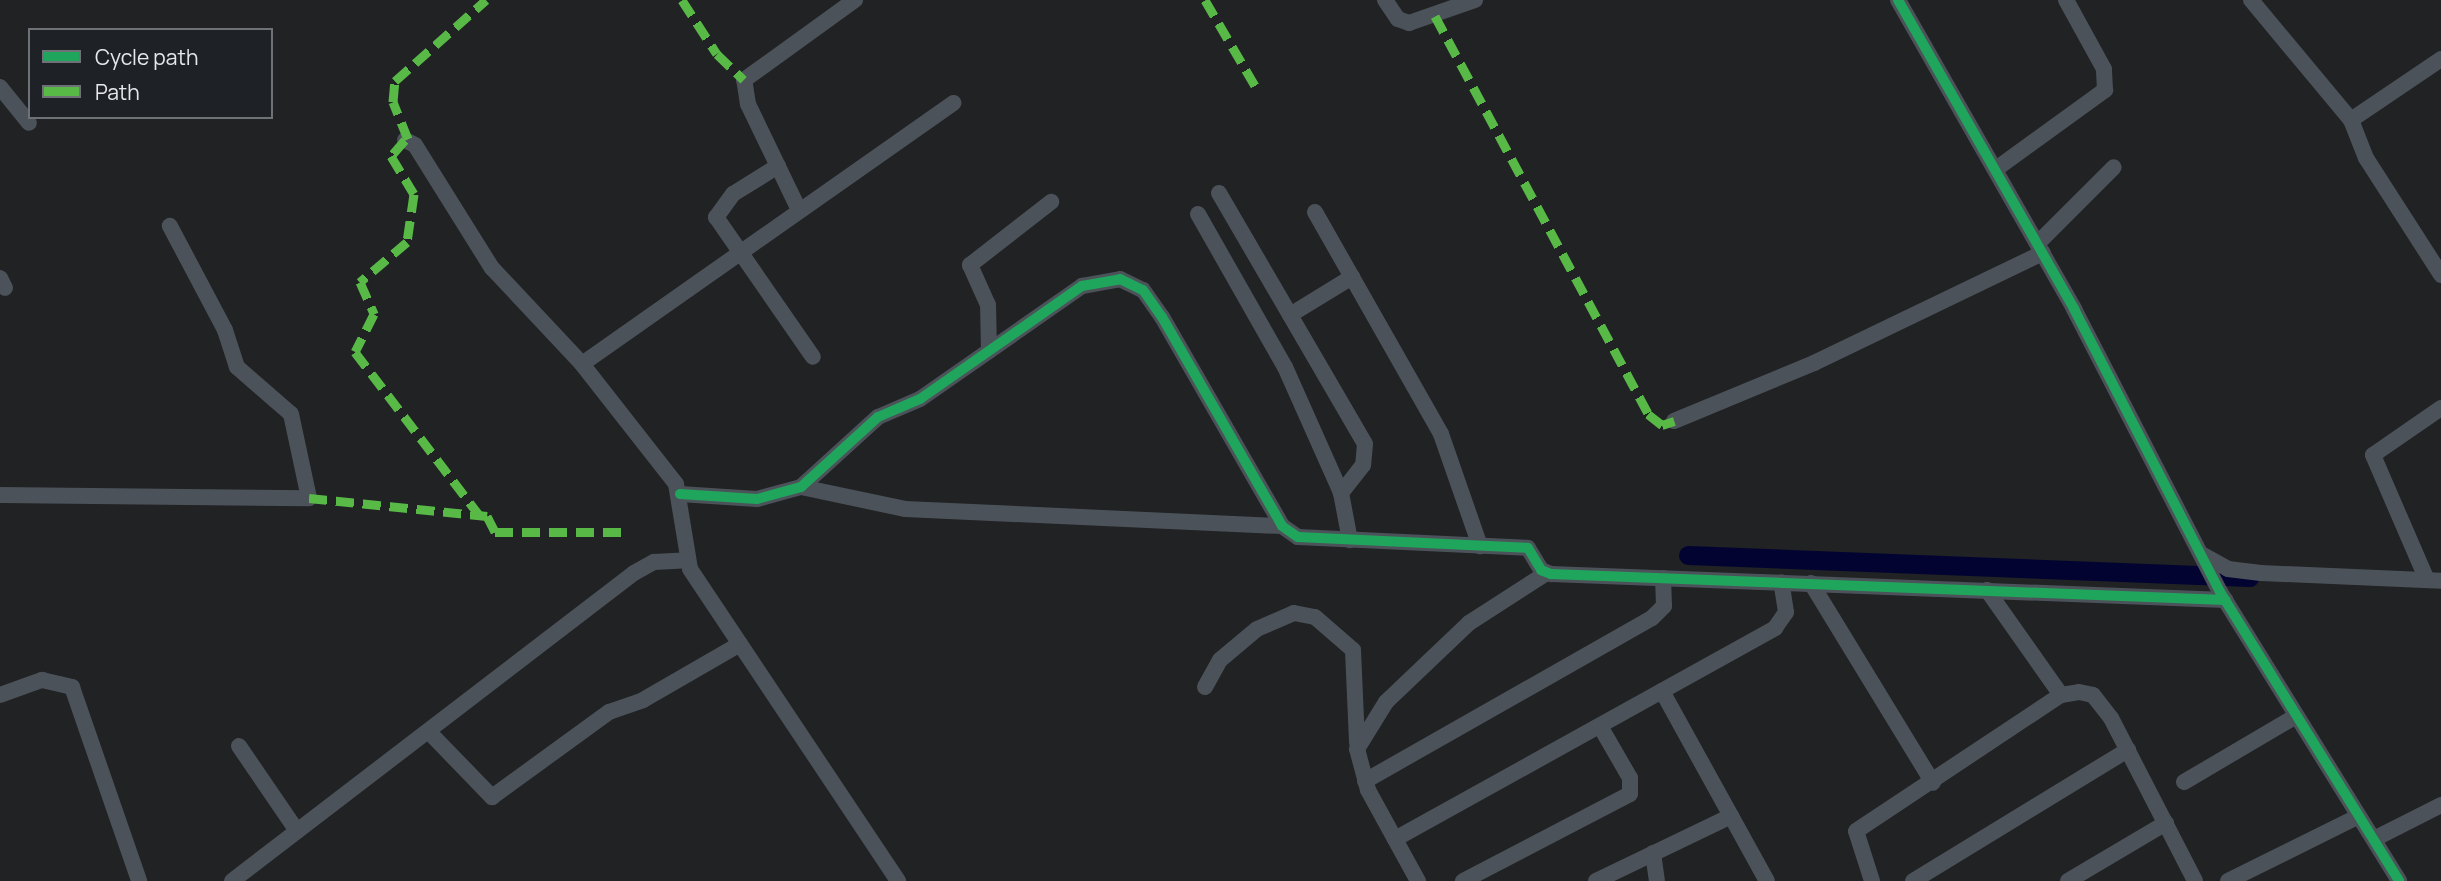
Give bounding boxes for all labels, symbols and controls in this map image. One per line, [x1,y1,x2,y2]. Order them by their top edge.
legend [28,28,273,119]
text: Cycle path [95,43,198,71]
text: Path [95,78,140,106]

